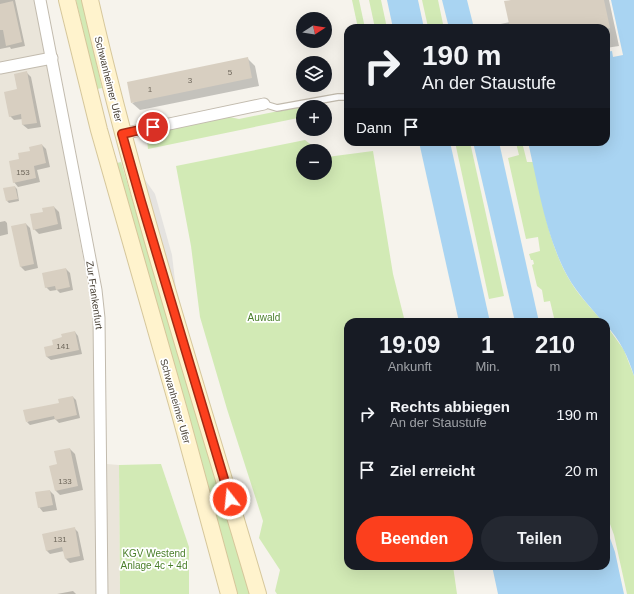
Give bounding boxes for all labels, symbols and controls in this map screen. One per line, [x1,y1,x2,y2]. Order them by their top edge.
north arrow [296,12,332,48]
map controls [296,12,332,180]
street label: Schwanheimer Ufer [93,35,125,124]
icon: right [356,40,408,92]
text: 190 m [422,40,501,71]
button: layers [296,56,332,92]
house number: 5 [228,68,233,77]
text: An der Staustufe [422,73,556,93]
house number: 3 [188,76,193,85]
house number: 1 [148,85,153,94]
button: + [296,100,332,136]
pin [136,110,170,144]
icon: arrive [142,116,164,138]
icon: arrive [400,116,422,138]
text: Dann [356,119,392,136]
button: − [296,144,332,180]
house number: 153 [16,168,30,177]
street label: Zur Frankenfurt [84,260,105,330]
park label: Auwald [248,312,280,323]
text: 19:09 [379,331,440,358]
text: 1 [481,331,494,358]
text: 210 [535,331,575,358]
house number: 141 [56,342,70,351]
street label: Schwanheimer Ufer [158,357,193,446]
text: Ankunft [388,359,432,374]
text: Min. [475,359,500,374]
text: m [550,359,560,374]
text: Rechts abbiegen [390,398,510,415]
icon: right [356,403,378,425]
text: 190 m [556,406,598,423]
text: An der Staustufe [390,415,487,430]
icon: arrive [356,459,378,481]
text: Ziel erreicht [390,462,475,479]
text: 20 m [565,462,598,479]
house number: 133 [58,477,72,486]
position arrow [209,478,251,520]
button: Beenden [356,516,473,562]
button: Teilen [481,516,598,562]
house number: 131 [53,535,67,544]
park label: KGV Westend Anlage 4c + 4d [121,548,188,571]

